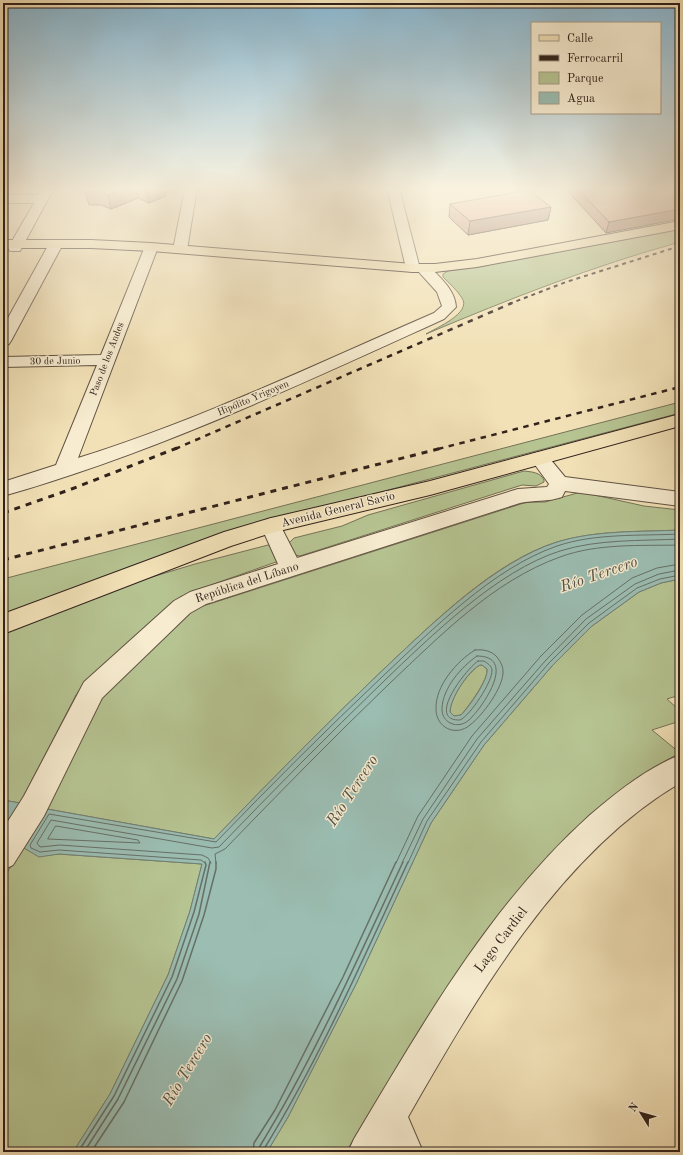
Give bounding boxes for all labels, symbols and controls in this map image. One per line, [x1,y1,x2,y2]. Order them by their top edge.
legend [531,22,661,114]
text: Calle [567,33,593,45]
text: Ferrocarril [567,53,623,65]
text: Parque [567,73,604,85]
text: Agua [567,93,595,105]
street label: Paso de los Andes [88,321,126,397]
street label: 30 de Junio [30,356,81,366]
street label: Hipólito Yrigoyen [216,378,291,418]
street label: Avenida General Savio [280,490,396,530]
water label: Río Tercero [557,554,640,596]
street label: República del Líbano [194,561,300,605]
water label: Río Tercero [324,753,382,830]
street label: Lago Cardiel [472,904,530,975]
water label: Río Tercero [160,1031,216,1110]
north arrow [621,1093,661,1133]
text: N [627,1101,641,1115]

